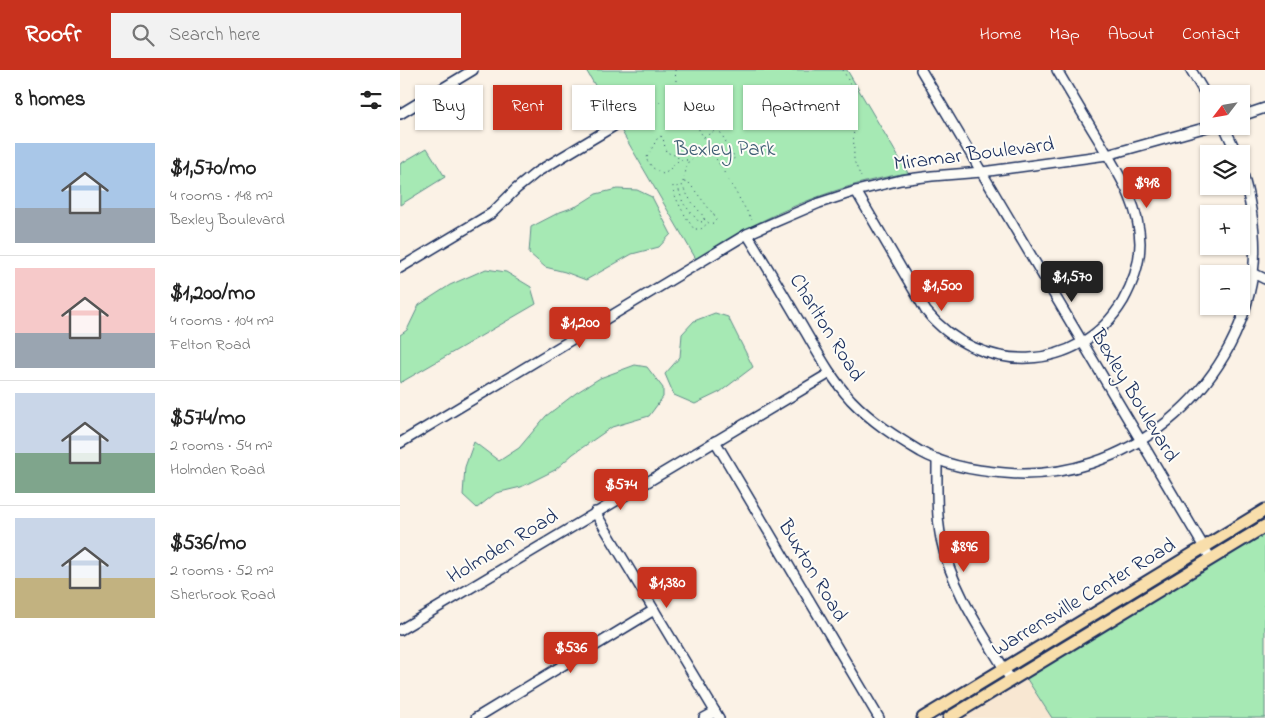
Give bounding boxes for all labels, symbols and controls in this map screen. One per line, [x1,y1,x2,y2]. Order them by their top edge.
search box [111,13,461,58]
text: Roofr [25,18,81,53]
icon: search [129,21,157,49]
text: Search here [169,22,260,49]
text: Home [980,22,1021,48]
text: Map [1049,22,1080,48]
text: About [1108,22,1154,48]
text: Contact [1182,22,1240,48]
text: 8 homes [15,85,85,115]
chip: Buy [415,85,483,130]
chip: Rent [493,85,562,130]
chip: Filters [572,85,655,130]
chip: New [665,85,733,130]
chip: Apartment [743,85,858,130]
north arrow [1200,85,1250,135]
map controls [1200,85,1250,315]
icon: filters [357,86,385,114]
street label: Miramar Boulevard [892,130,1056,180]
park label: Bexley Park [674,135,776,167]
button: layers [1200,145,1250,195]
text: $1,570/mo [170,154,256,184]
icon: home [55,163,115,223]
pin: $918 [1117,166,1177,209]
text: $918 [1134,171,1160,195]
text: 4 rooms · 148 m² [170,184,273,208]
button: + [1200,205,1250,255]
text: Bexley Boulevard [170,208,285,232]
pin: $1,570 [1031,260,1113,303]
text: $1,570 [1052,265,1092,289]
button: − [1200,265,1250,315]
street label: Charlton Road [781,268,871,388]
pin: $1,500 [901,270,983,312]
text: $1,500 [922,274,962,298]
text: $1,200/mo [170,279,255,309]
icon: home [55,288,115,348]
pin: $1,200 [539,306,621,349]
text: 4 rooms · 104 m² [170,309,274,333]
text: $1,200 [560,311,600,335]
street label: Bexley Boulevard [1080,323,1186,469]
text: Felton Road [170,333,251,357]
text: $574/mo [170,404,246,434]
icon: home [55,413,115,473]
text: 2 rooms · 54 m² [170,434,272,458]
text: Holmden Road [170,458,265,482]
pin: $574 [591,468,651,511]
text: $574 [605,473,637,497]
street label: Holmden Road [442,502,564,592]
street label: Buxton Road [769,513,855,628]
text: $536/mo [170,529,246,559]
pin: $896 [934,530,994,573]
street label: Warrensville Center Road [986,531,1182,665]
text: $896 [950,535,978,559]
icon: home [55,538,115,598]
text: 2 rooms · 52 m² [170,559,274,583]
pin: $1,380 [626,566,708,609]
text: $1,380 [648,571,686,595]
text: Sherbrook Road [170,583,275,607]
pin: $536 [541,632,601,674]
text: $536 [555,636,587,660]

